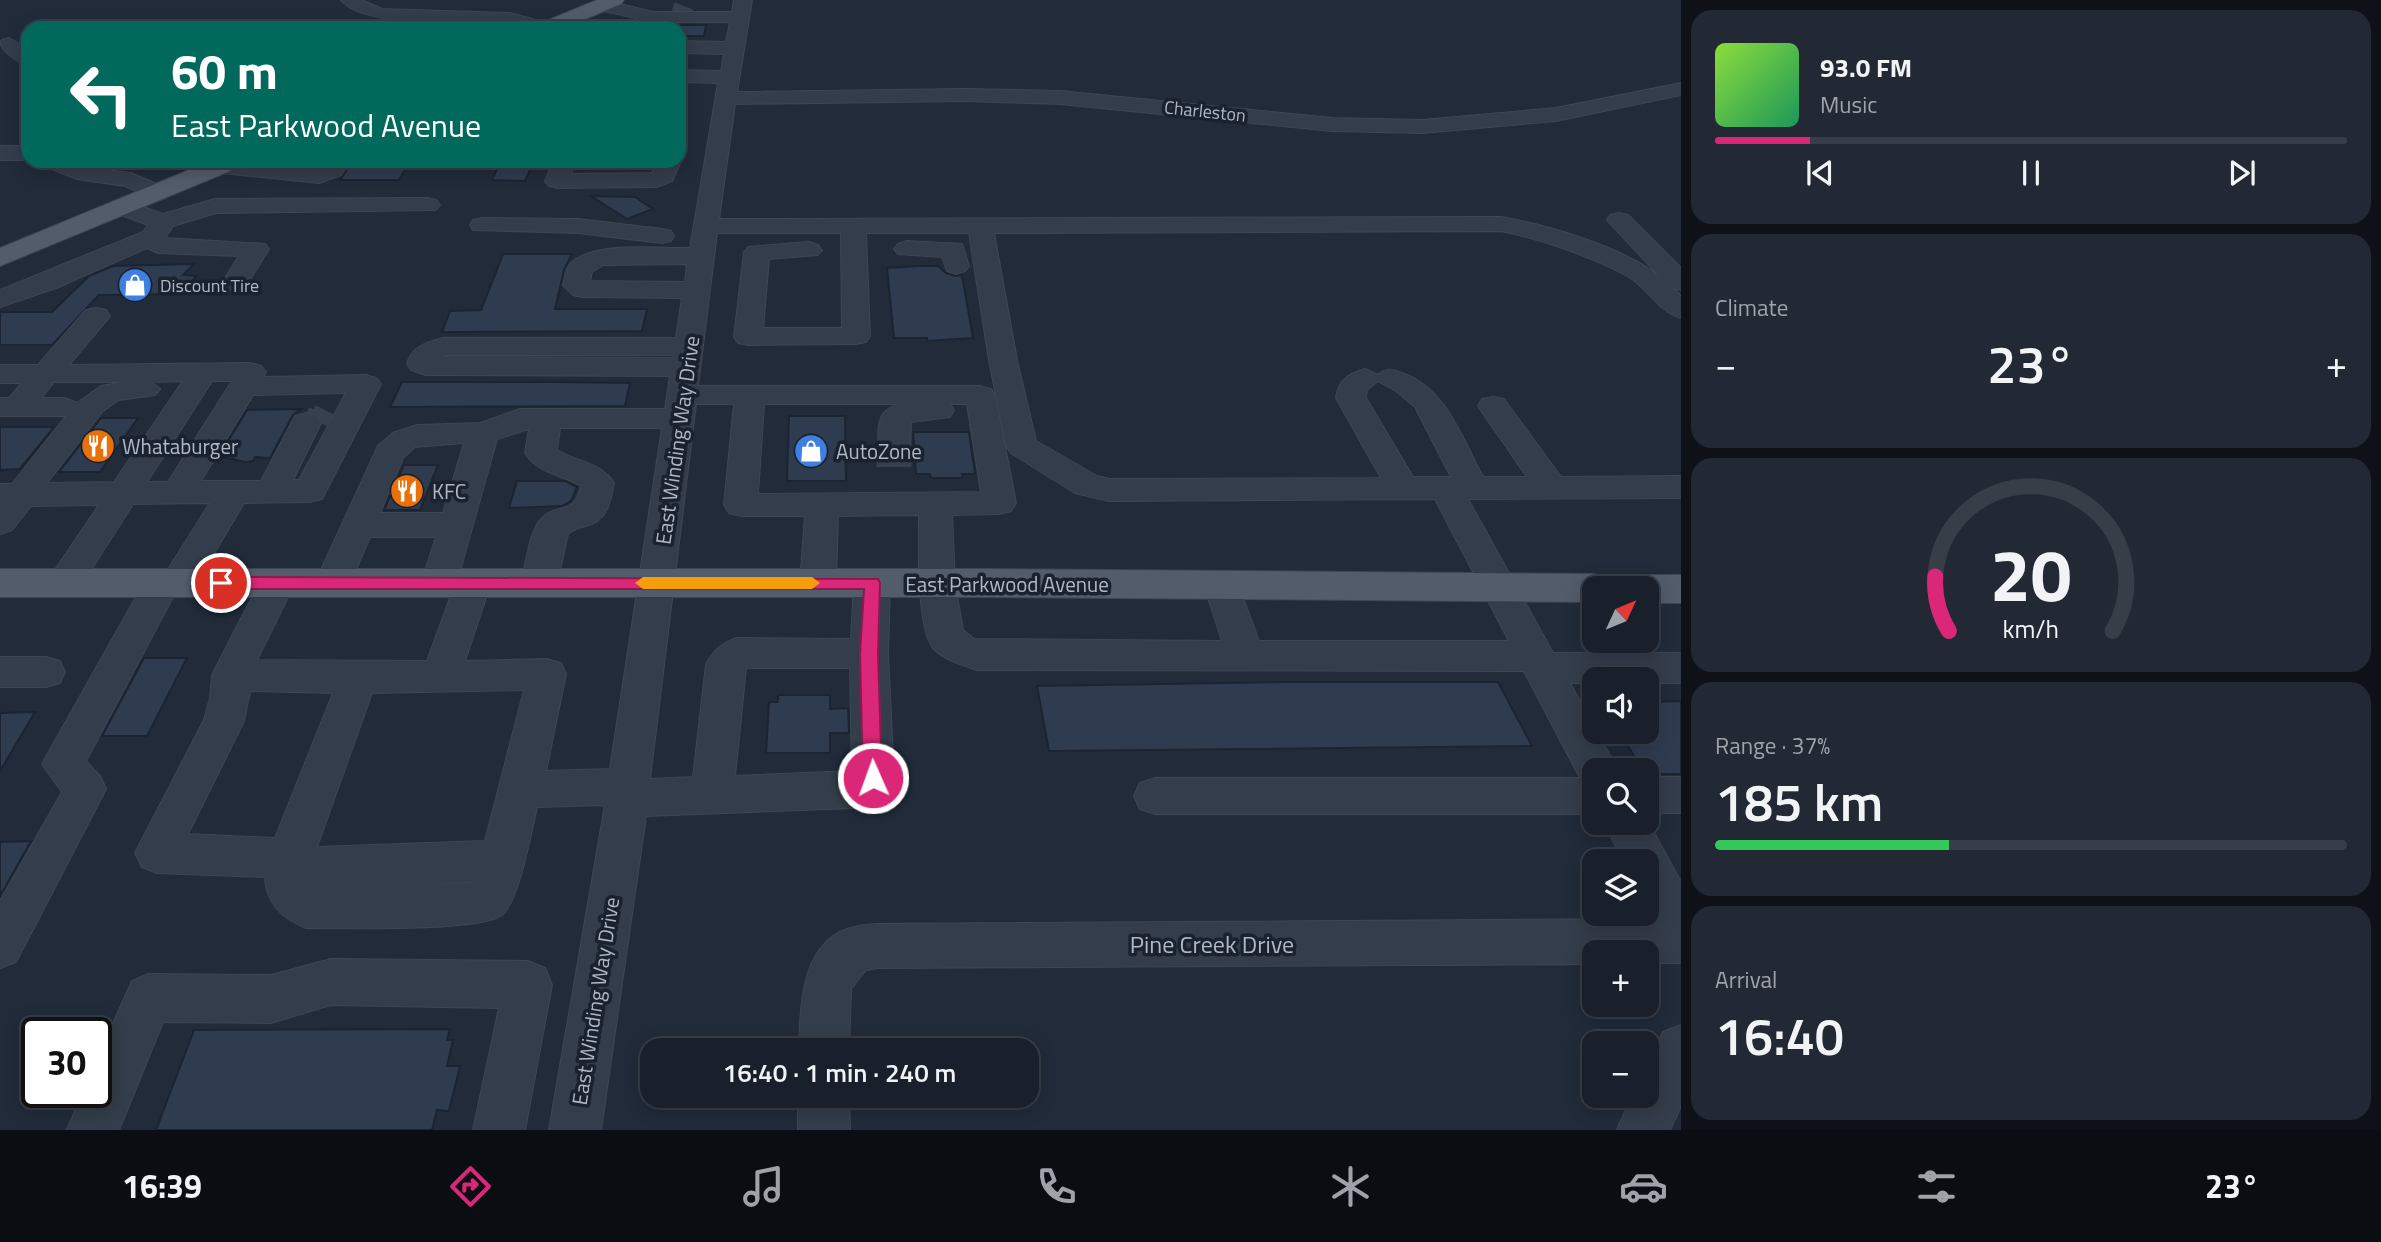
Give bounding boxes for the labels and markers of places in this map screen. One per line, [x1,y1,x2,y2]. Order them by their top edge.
shop icon: Discount Tire [116,266,154,304]
place label: Discount Tire [160,272,259,299]
restaurant icon: Whataburger [79,427,117,465]
place label: Whataburger [122,430,238,462]
shop icon: AutoZone [792,432,830,470]
place label: AutoZone [836,435,922,467]
restaurant icon: KFC [388,472,426,510]
place label: KFC [432,475,466,507]
pin [191,553,251,613]

